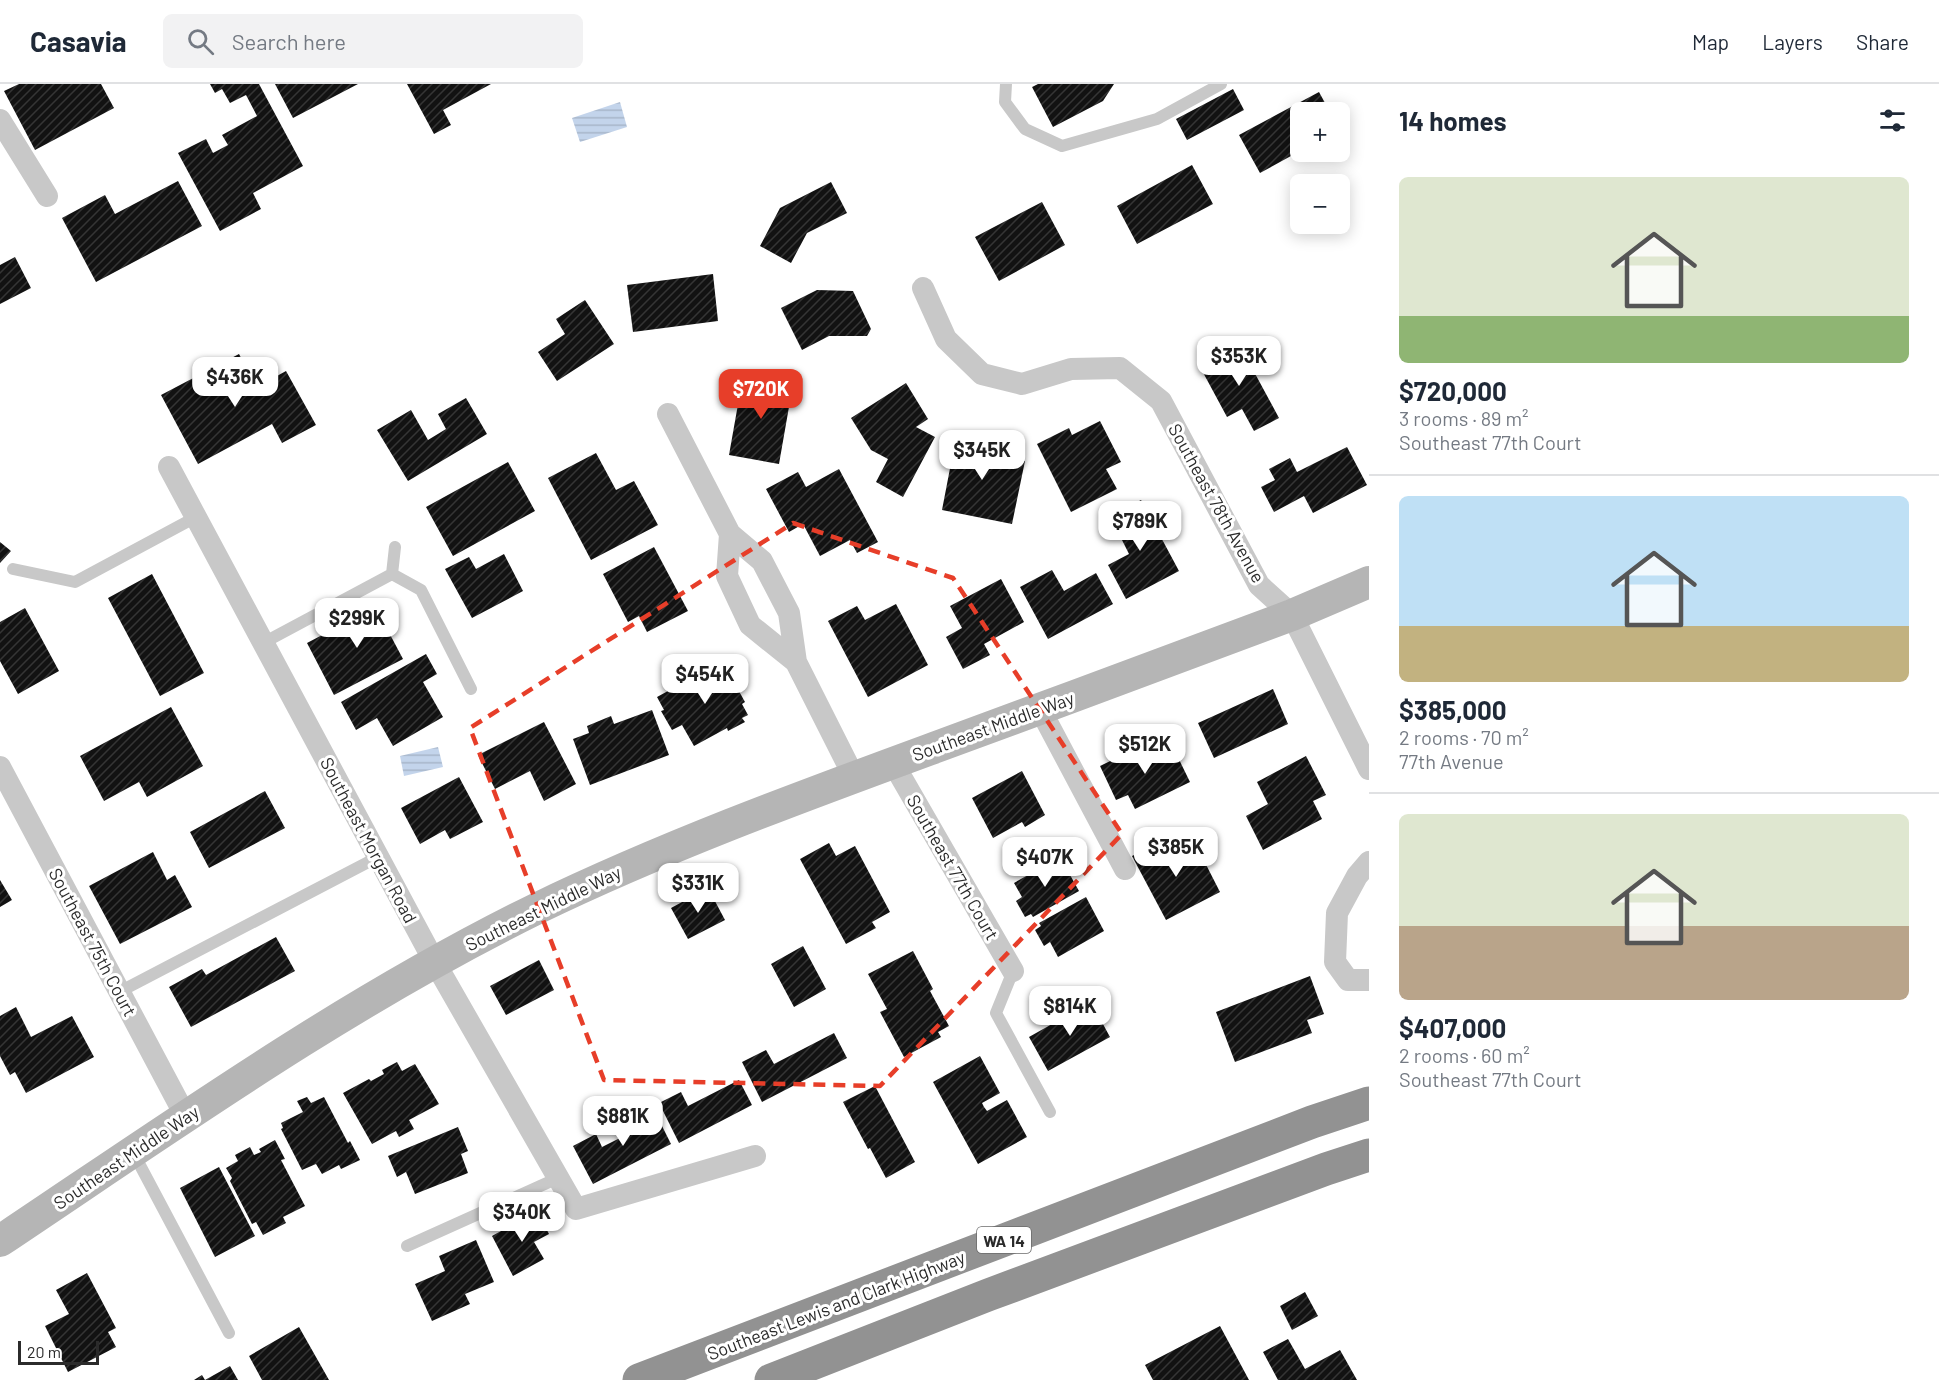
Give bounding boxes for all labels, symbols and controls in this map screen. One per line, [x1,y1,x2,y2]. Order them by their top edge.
search box [163,14,583,68]
text: Casavia [30,24,127,58]
icon: search [184,25,217,58]
text: Search here [232,28,346,54]
text: Map [1692,29,1729,54]
text: Layers [1762,29,1823,54]
text: Share [1856,29,1909,54]
map controls [1290,102,1350,234]
button: + [1290,102,1350,162]
icon: filters [1876,104,1909,137]
text: 14 homes [1399,105,1506,136]
button: − [1290,174,1350,234]
icon: home [1600,216,1708,324]
pin: $353K [1197,336,1281,387]
text: $353K [1211,343,1267,367]
pin: $436K [193,357,277,408]
text: $436K [206,364,264,388]
pin: $720K [719,369,803,420]
text: $720,000 [1399,375,1507,406]
text: $720K [733,376,789,400]
text: 3 rooms · 89 m² [1399,406,1529,430]
street label: Southeast 78th Avenue [1164,420,1270,586]
pin: $345K [940,430,1024,481]
text: Southeast 77th Court [1399,430,1581,454]
text: $345K [953,437,1011,461]
pin: $789K [1098,501,1182,552]
text: $789K [1112,508,1168,532]
icon: home [1600,535,1708,643]
pin: $299K [315,598,399,649]
text: $299K [329,605,385,629]
pin: $454K [663,654,747,705]
text: $454K [676,661,734,685]
street label: Southeast Middle Way [909,687,1077,765]
text: $385,000 [1399,694,1507,725]
pin: $512K [1103,724,1187,775]
text: 2 rooms · 70 m² [1399,725,1529,749]
text: $512K [1119,731,1171,755]
text: 77th Avenue [1399,749,1504,773]
street label: Southeast Morgan Road [316,753,422,927]
street label: Southeast 77th Court [902,790,1004,944]
pin: $385K [1134,827,1218,878]
text: $385K [1148,834,1204,858]
pin: $407K [1003,837,1087,888]
text: $407K [1016,844,1074,868]
icon: home [1600,853,1708,961]
street label: Southeast Middle Way [462,861,624,955]
pin: $331K [656,863,740,914]
street label: Southeast 75th Court [45,864,141,1020]
text: $331K [672,870,724,894]
pin: $814K [1028,986,1112,1037]
text: $814K [1043,993,1097,1017]
text: $407,000 [1399,1012,1506,1043]
text: 2 rooms · 60 m² [1399,1043,1530,1067]
text: Southeast 77th Court [1399,1067,1581,1091]
pin: $881K [581,1096,665,1147]
street label: Southeast Middle Way [49,1100,203,1214]
text: $881K [597,1103,649,1127]
pin: $340K [480,1192,564,1243]
text: $340K [493,1199,551,1223]
road number: WA 14 [977,1227,1031,1253]
street label: Southeast Lewis and Clark Highway [704,1246,968,1364]
scale bar [18,1338,99,1366]
text: 20 m [27,1342,61,1361]

